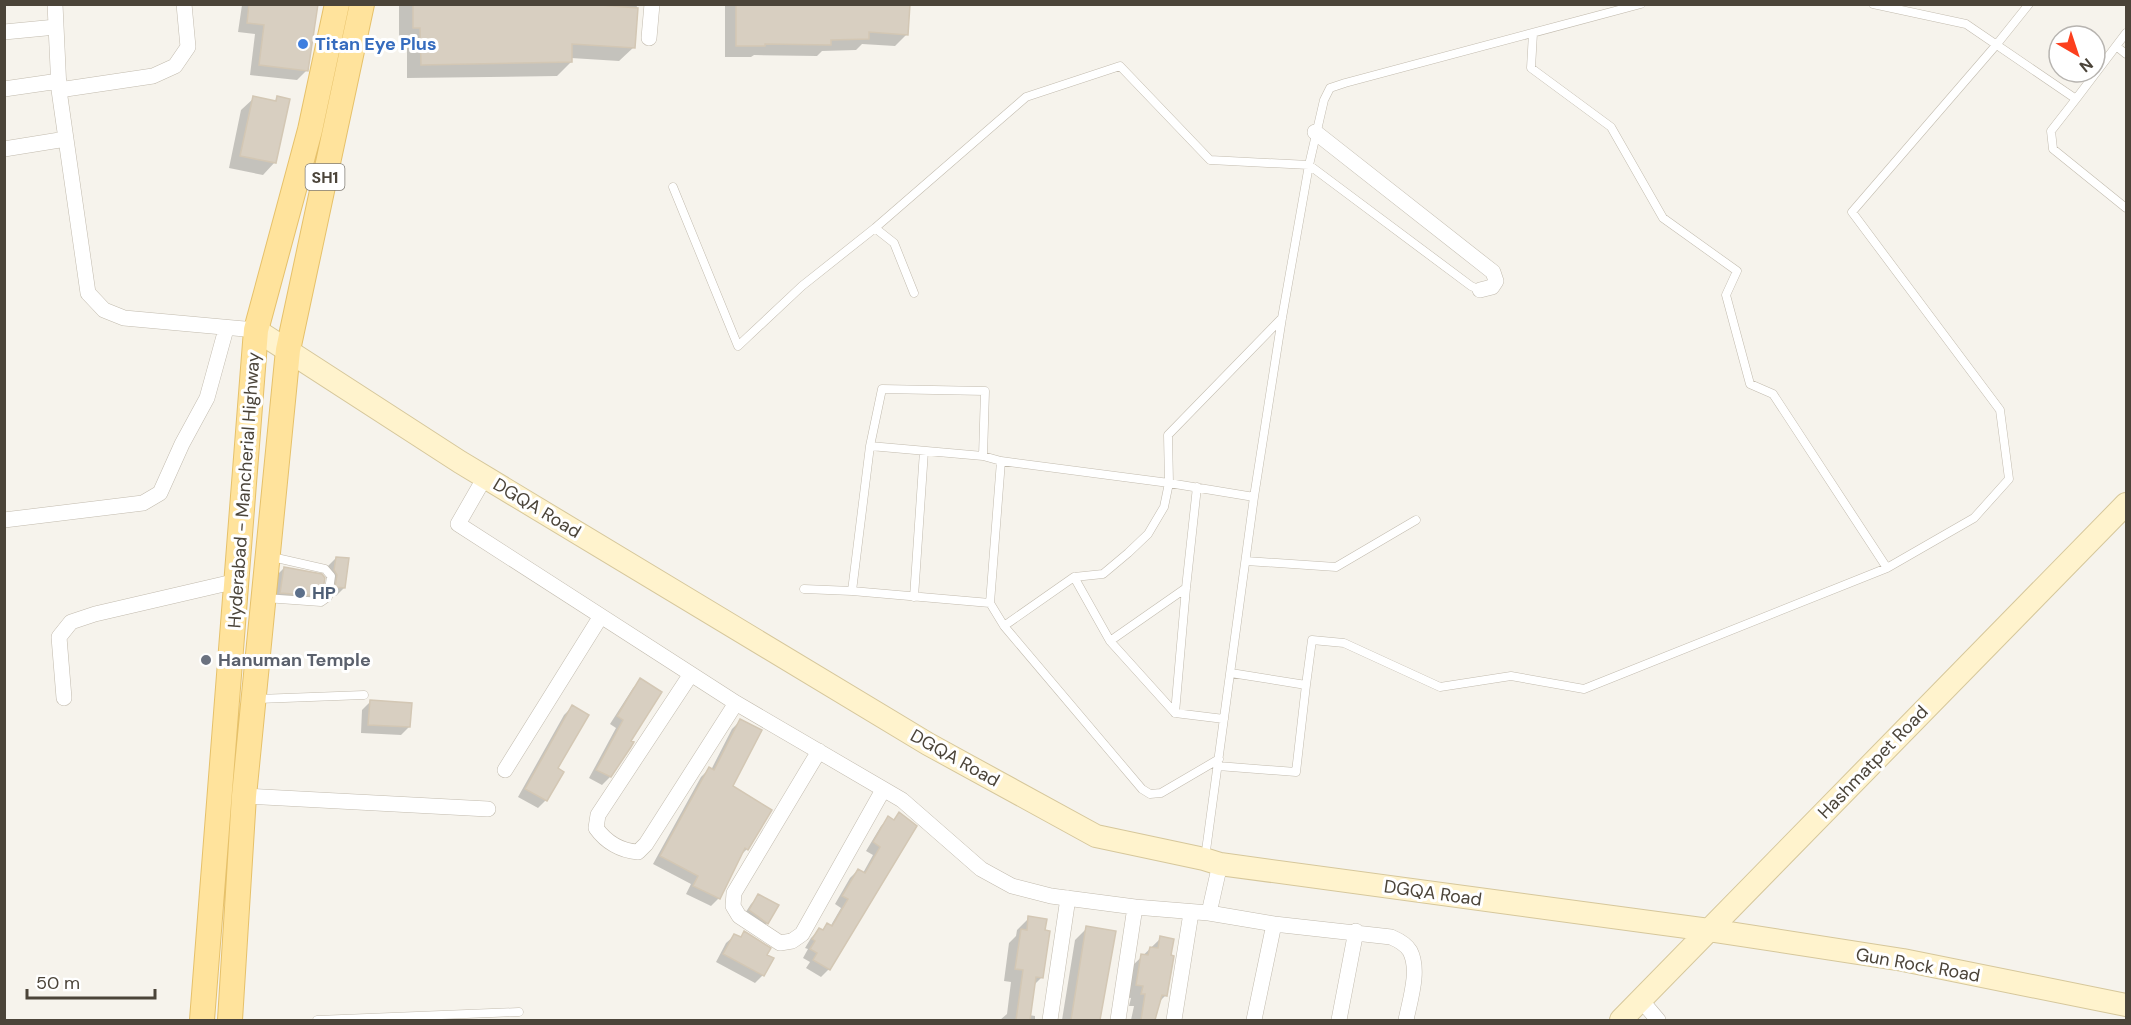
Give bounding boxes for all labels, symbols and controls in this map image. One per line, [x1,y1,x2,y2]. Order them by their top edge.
north arrow [2047,24,2107,84]
place label: Titan Eye Plus [315,32,437,56]
marker: Titan Eye Plus [296,37,310,51]
text: N [2075,53,2097,77]
road number: SH1 [306,164,344,190]
street label: Hyderabad - Mancherial Highway [222,351,266,629]
street label: DGQA Road [489,472,585,544]
place label: HP [312,581,336,605]
marker: HP [293,586,307,600]
place label: Hanuman Temple [218,648,371,672]
marker: Hanuman Temple [199,653,213,667]
street label: Hashmatpet Road [1813,700,1933,824]
street label: DGQA Road [906,724,1004,792]
street label: DGQA Road [1383,874,1483,912]
street label: Gun Rock Road [1854,942,1982,988]
scale bar [27,962,154,1000]
text: 50 m [36,971,80,995]

